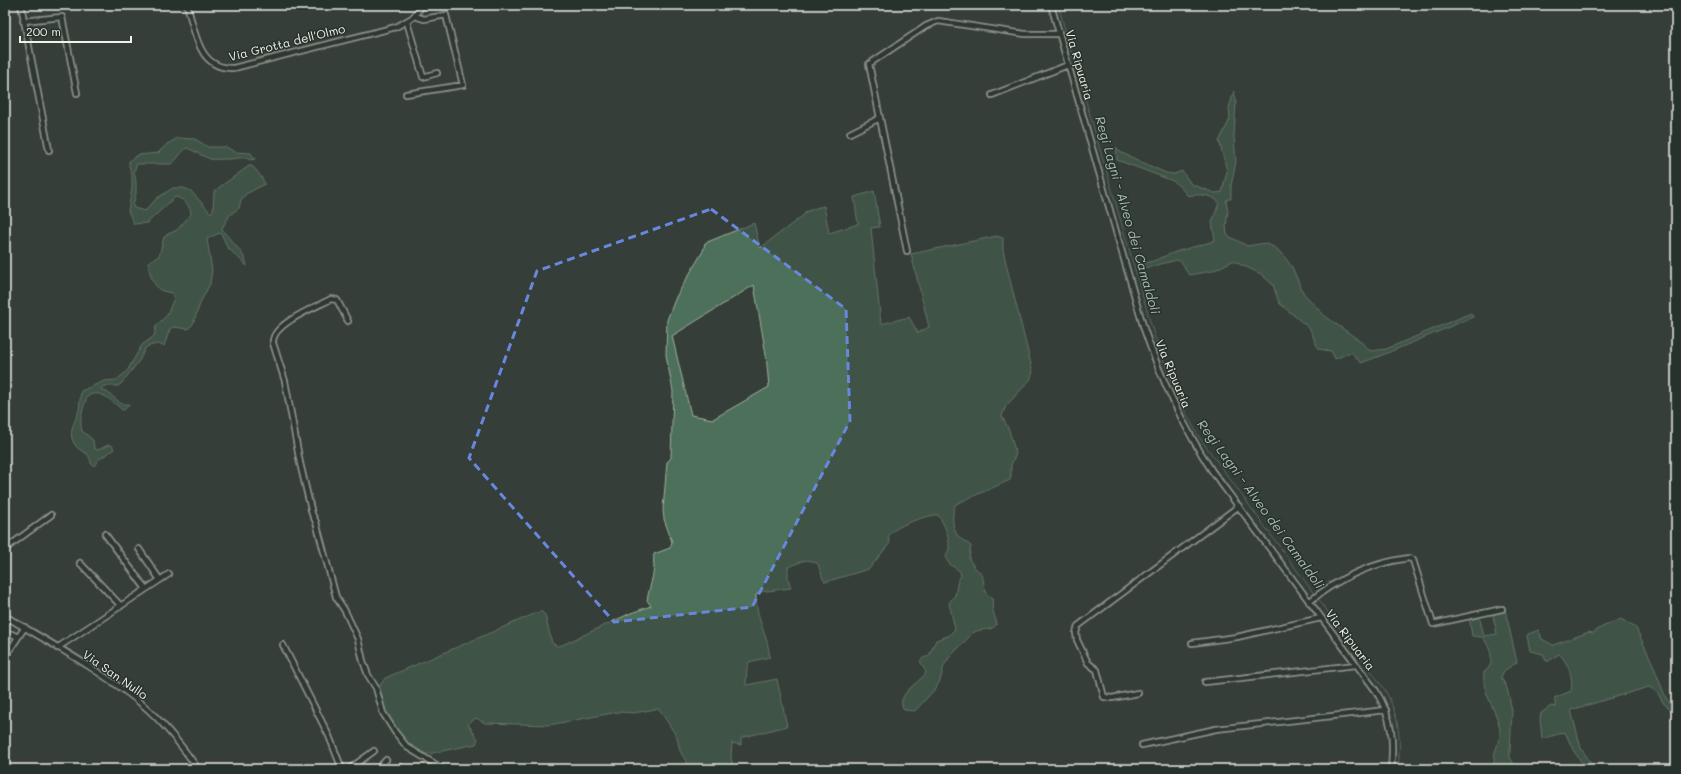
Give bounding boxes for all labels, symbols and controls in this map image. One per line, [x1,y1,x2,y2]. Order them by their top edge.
scale bar [20,18,131,44]
street label: Via Grotta dell'Olmo [227,20,347,64]
text: 200 m [26,23,61,39]
street label: Via Ripuaria [1062,28,1098,102]
water label: Regi Lagni - Alveo dei Camaldoli [1092,114,1165,316]
street label: Via Ripuaria [1152,337,1195,410]
water label: Regi Lagni - Alveo dei Camaldoli [1194,416,1329,592]
street label: Via Ripuaria [1323,606,1379,673]
street label: Via San Nullo [80,646,151,703]

